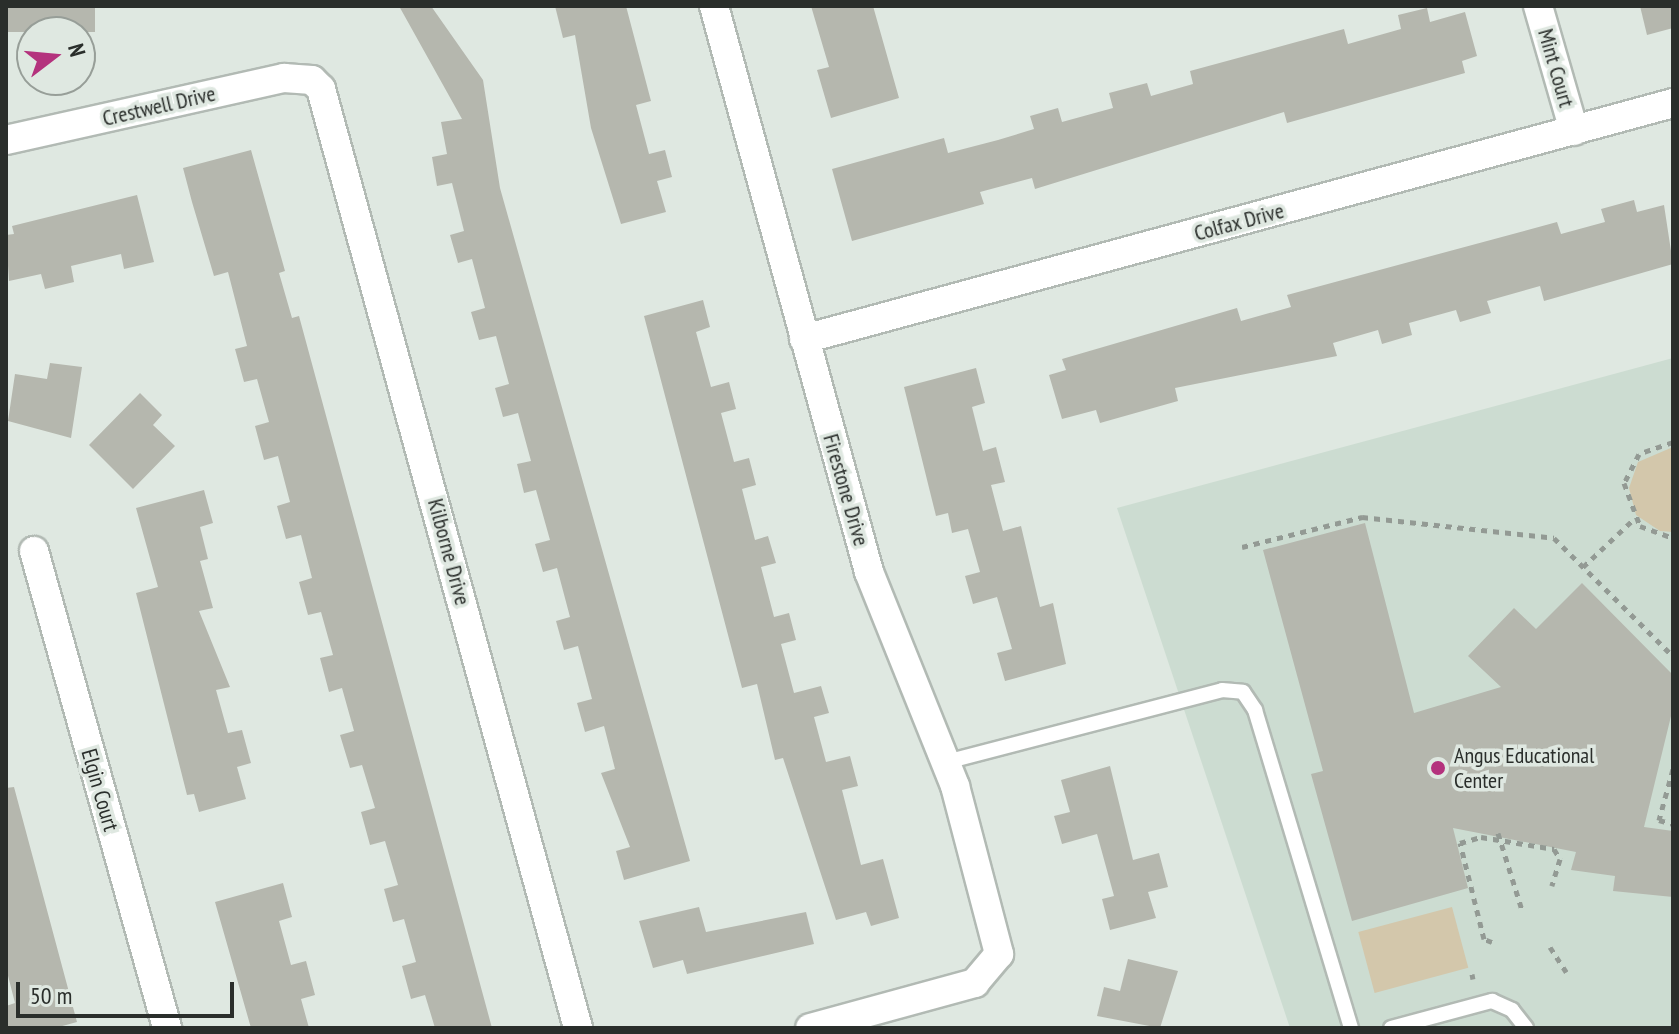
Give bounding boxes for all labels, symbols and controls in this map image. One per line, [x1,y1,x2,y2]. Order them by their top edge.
north arrow [16,16,96,96]
street label: Mint Court [1532,26,1580,110]
text: N [62,40,92,60]
street label: Crestwell Drive [100,80,218,132]
street label: Colfax Drive [1191,197,1287,247]
street label: Firestone Drive [817,431,875,549]
street label: Kilborne Drive [422,496,476,608]
place label: Angus Educational Center [1454,742,1594,794]
street label: Elgin Court [76,746,124,834]
marker: Angus Educational Center [1429,759,1447,777]
scale bar [20,966,238,1016]
text: 50 m [30,980,72,1011]

